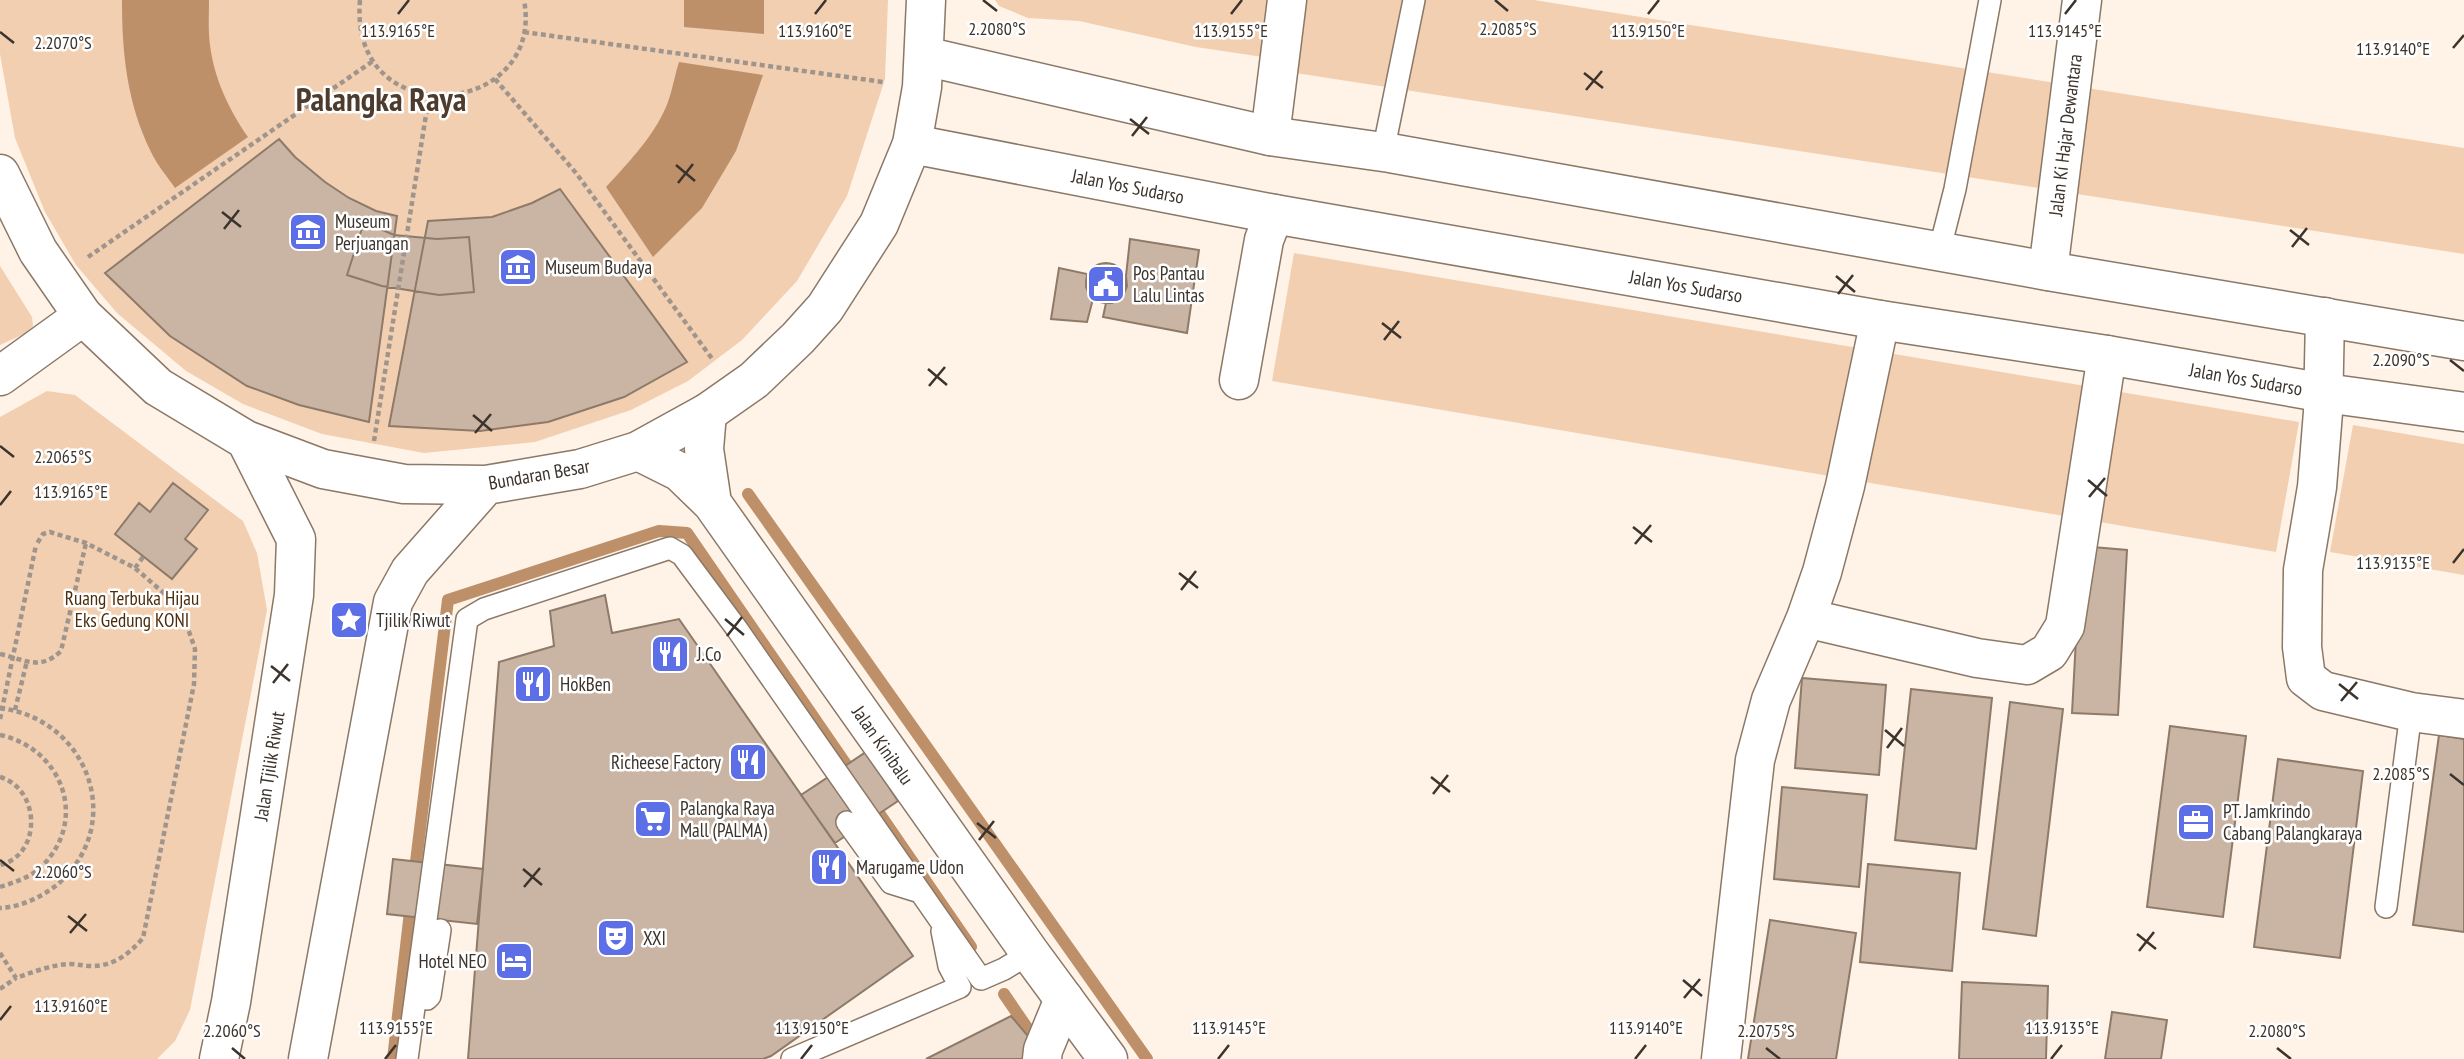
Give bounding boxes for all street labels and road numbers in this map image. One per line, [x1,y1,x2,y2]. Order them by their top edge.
street label: Jalan Ki Hajar Dewantara [2043,53,2087,218]
street label: Jalan Yos Sudarso [1069,163,1186,209]
street label: Jalan Yos Sudarso [1627,264,1744,308]
street label: Jalan Yos Sudarso [2187,357,2304,401]
street label: Bundaran Besar [486,453,592,495]
street label: Jalan Kinibalu [846,700,919,789]
street label: Jalan Tjilik Riwut [248,709,290,823]

